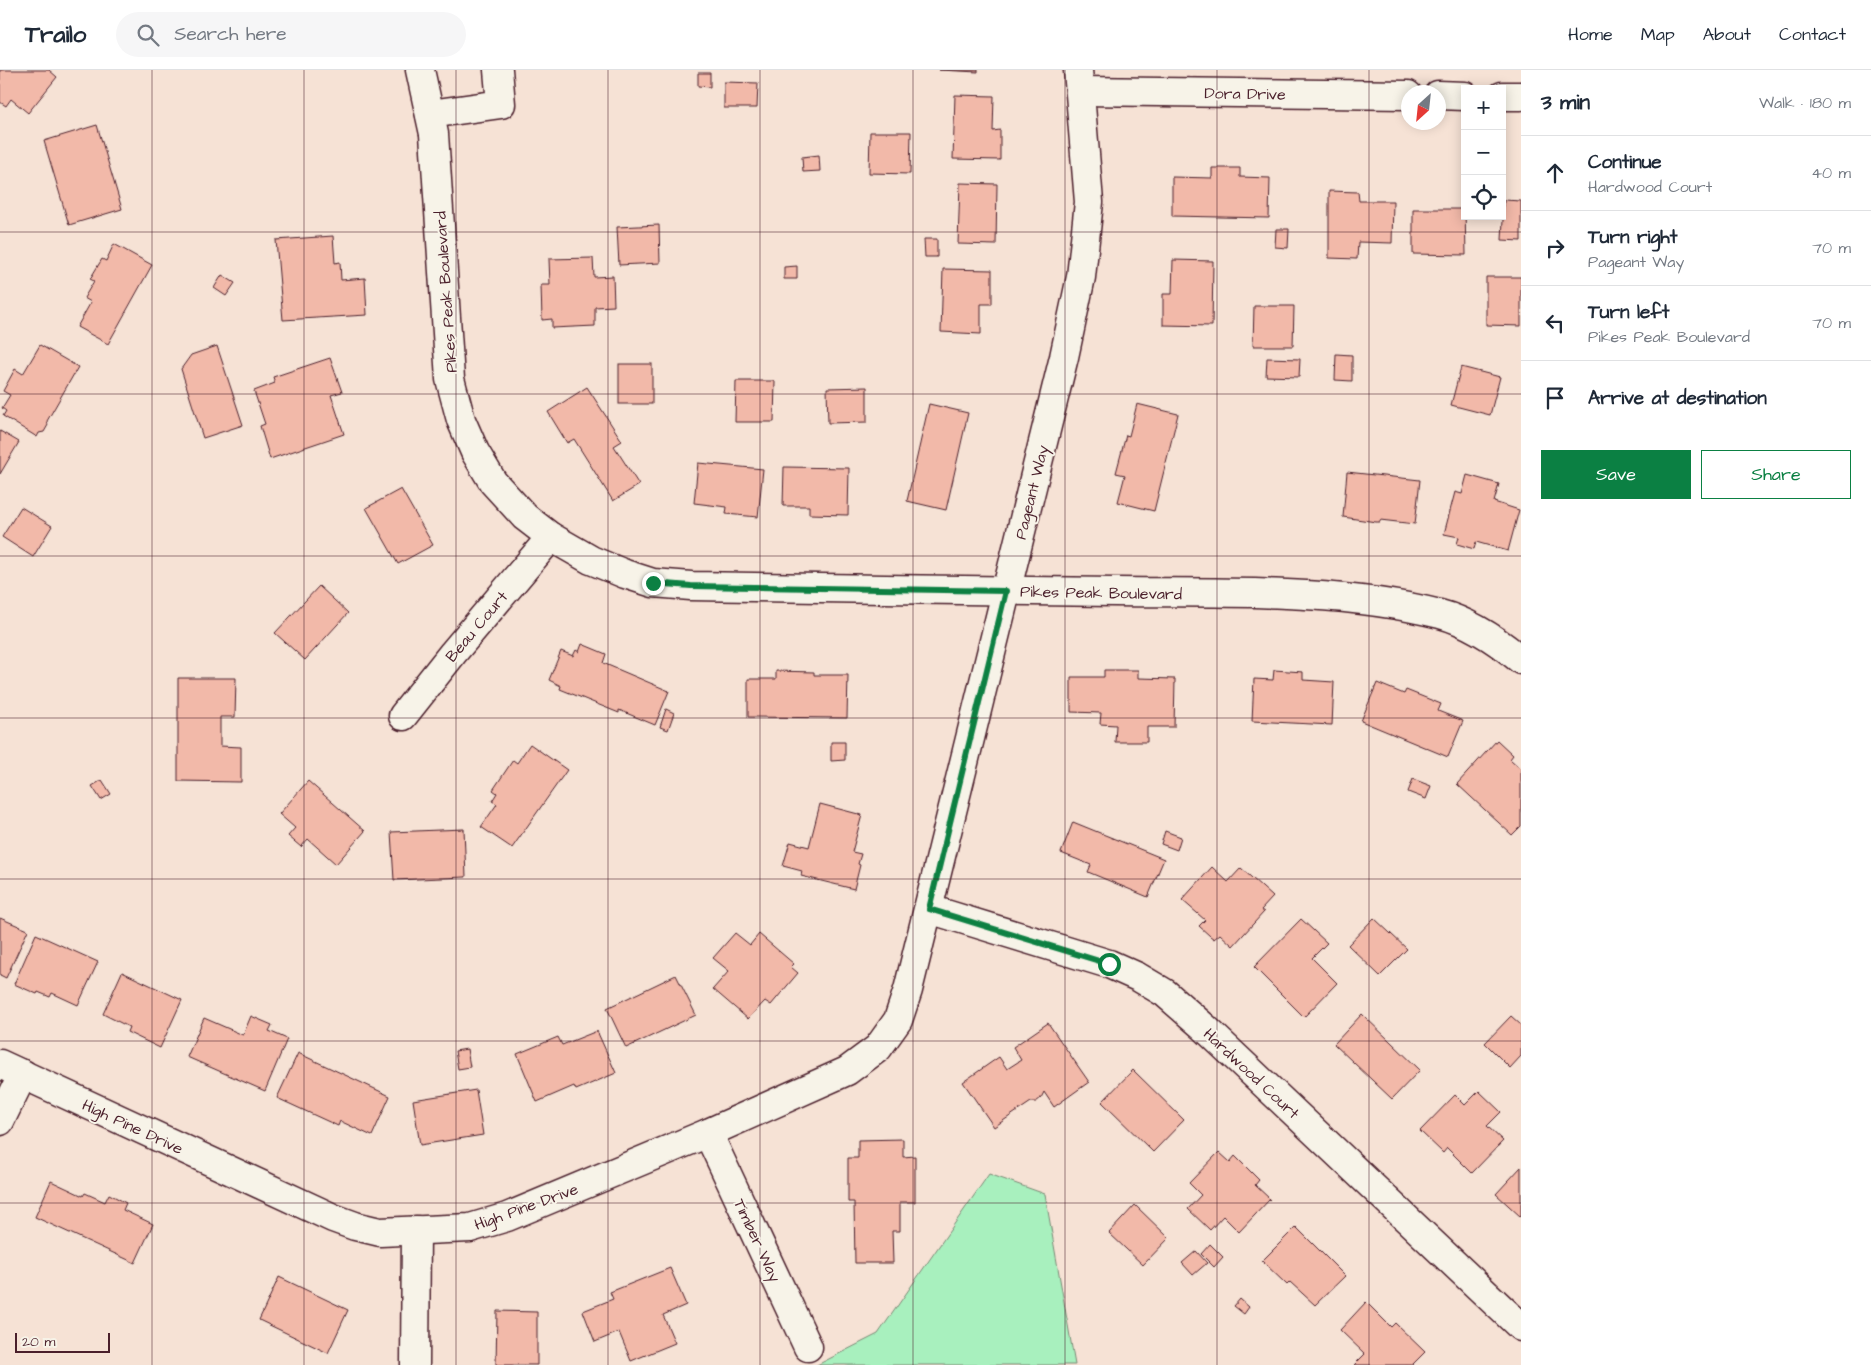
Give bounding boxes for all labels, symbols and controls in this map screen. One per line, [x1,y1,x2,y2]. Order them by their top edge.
search box [116,12,466,57]
text: Trailo [25,18,86,52]
icon: search [134,21,162,49]
text: Search here [174,21,286,48]
text: Home [1568,22,1613,47]
text: Map [1641,22,1675,47]
text: About [1703,22,1751,47]
text: Contact [1779,22,1846,47]
street label: Dora Drive [1204,82,1286,106]
north arrow [1401,85,1446,130]
map controls [1461,85,1506,220]
button: + [1461,85,1506,130]
text: 3 min [1541,88,1590,117]
text: Walk · 180 m [1759,92,1851,114]
button: − [1461,130,1506,175]
text: Continue [1588,149,1662,176]
icon: ahead [1541,159,1569,187]
text: 40 m [1811,162,1851,184]
button: locate [1461,175,1506,220]
text: Hardwood Court [1588,176,1712,198]
street label: Pikes Peak Boulevard [429,210,463,373]
text: Turn right [1588,224,1677,251]
icon: right [1541,234,1569,262]
text: 70 m [1812,237,1851,259]
text: Pageant Way [1588,251,1684,273]
text: Turn left [1588,299,1669,326]
icon: left [1541,309,1569,337]
text: 70 m [1812,312,1851,334]
text: Pikes Peak Boulevard [1588,326,1750,348]
icon: arrive [1541,384,1569,412]
text: Arrive at destination [1588,385,1767,412]
street label: Pageant Way [1010,443,1055,542]
button: Save [1541,450,1691,499]
button: Share [1701,450,1851,499]
route end [642,572,665,595]
street label: Pikes Peak Boulevard [1020,581,1182,605]
street label: Beau Court [441,586,513,667]
route start [1098,953,1121,976]
street label: Hardwood Court [1198,1023,1305,1124]
street label: High Pine Drive [78,1094,187,1161]
street label: High Pine Drive [471,1178,582,1237]
street label: Timber Way [727,1195,786,1286]
scale bar [15,1330,110,1353]
text: 20 m [22,1332,55,1352]

